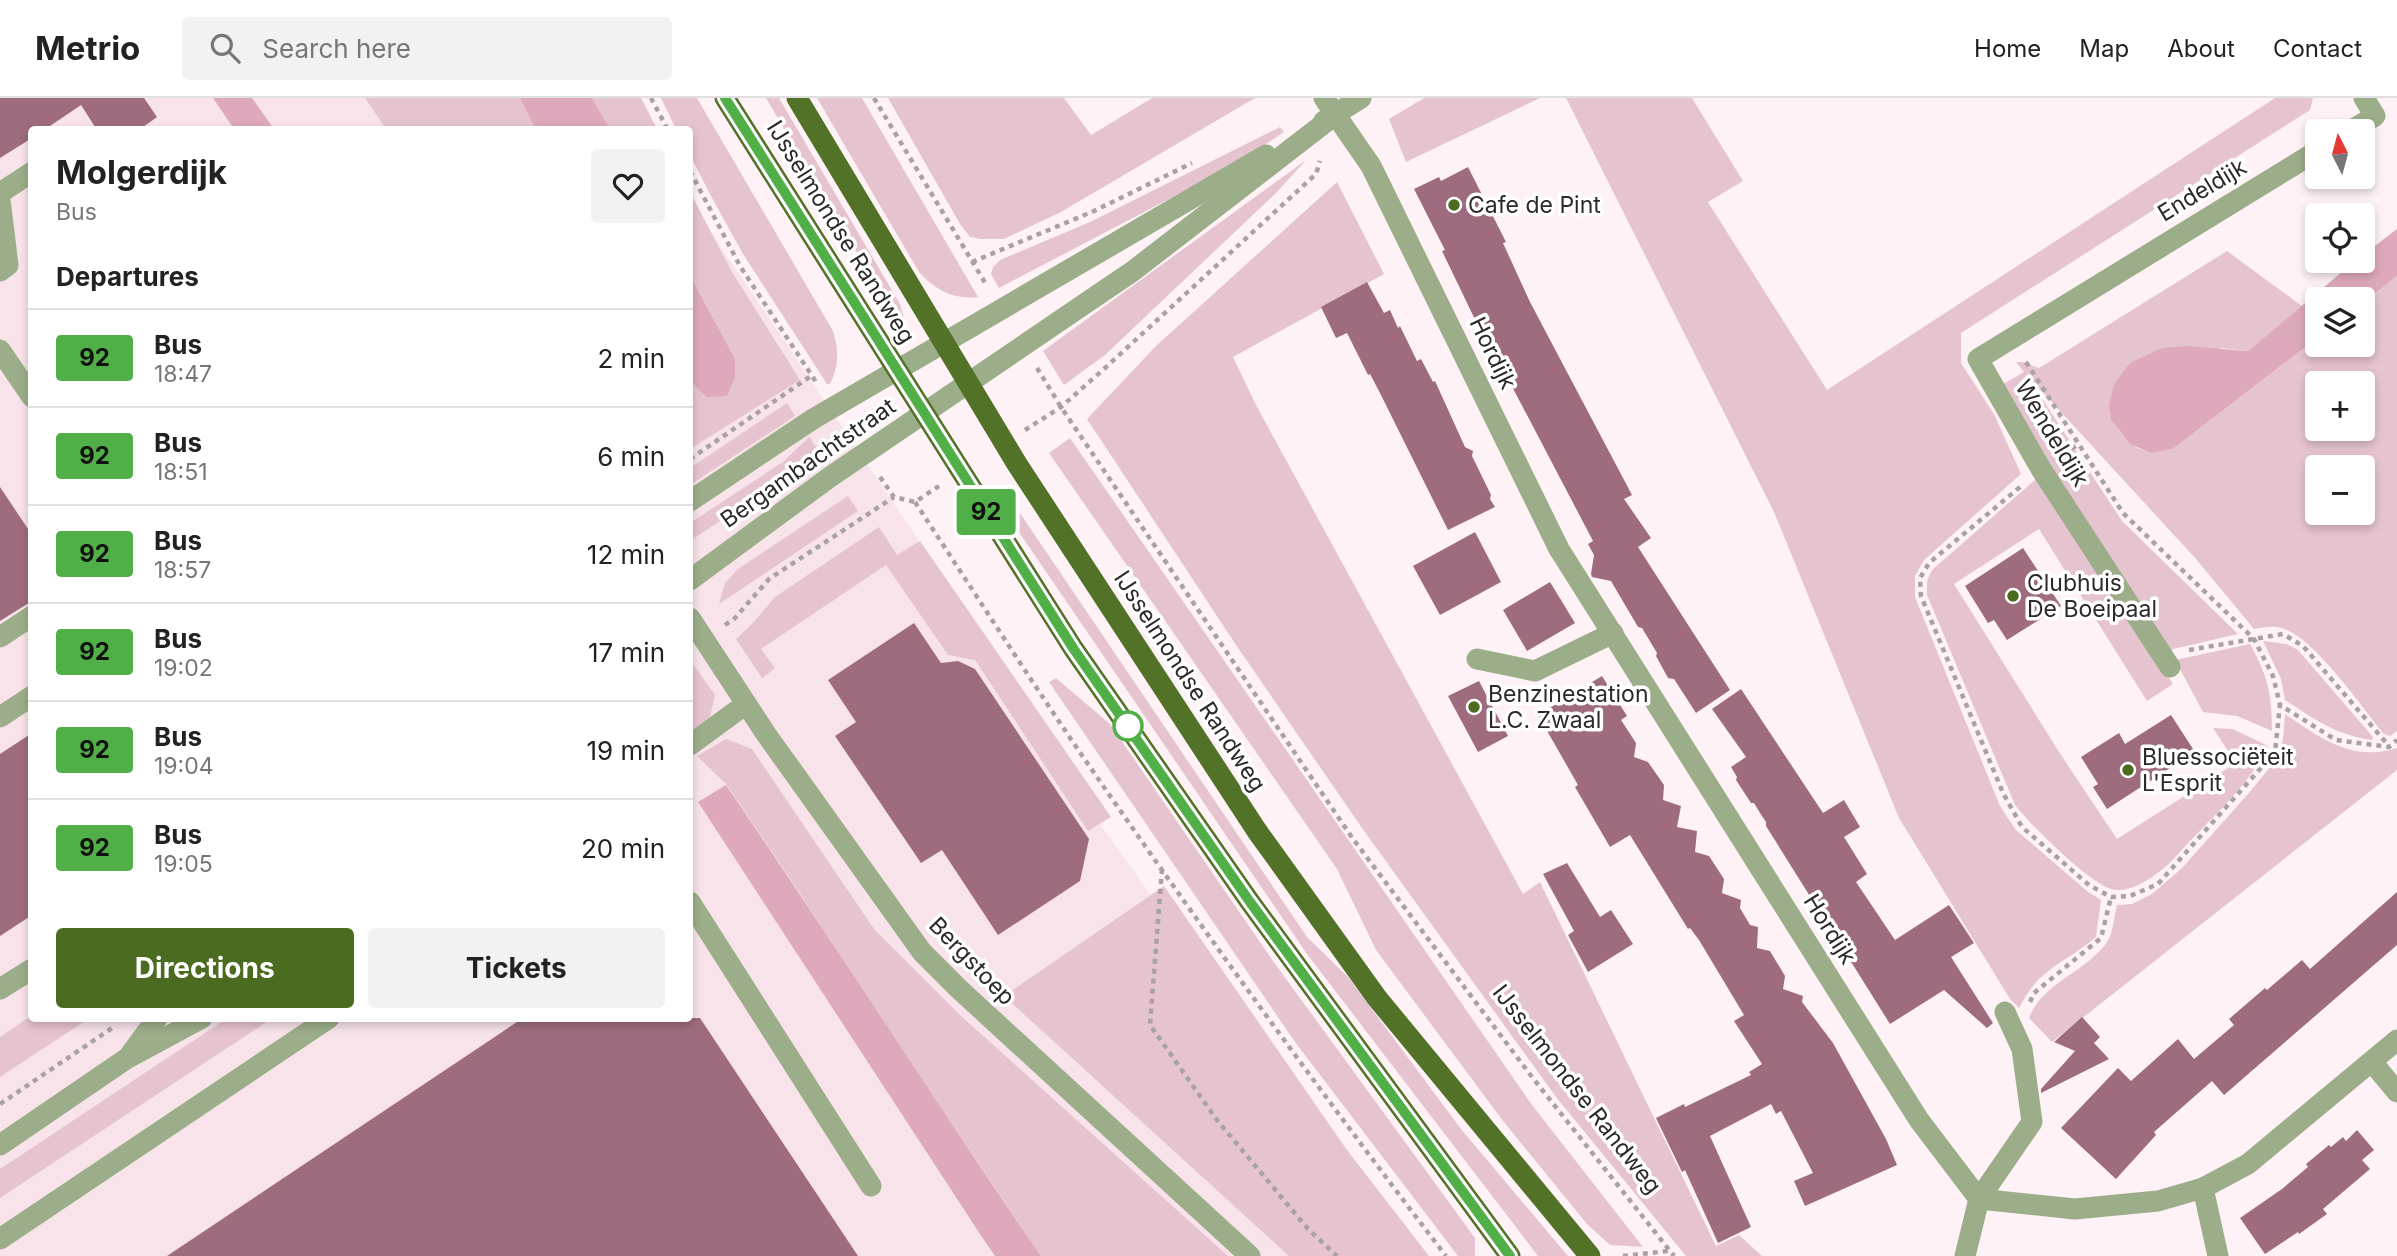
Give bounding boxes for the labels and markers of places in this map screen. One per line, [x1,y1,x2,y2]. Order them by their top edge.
place label: Cafe de Pint [1468,191,1601,219]
marker: Cafe de Pint [1446,197,1462,213]
place label: Clubhuis De Boeipaal [2027,569,2157,623]
marker: Clubhuis De Boeipaal [2005,588,2021,604]
place label: Benzinestation L.C. Zwaal [1488,680,1648,734]
marker: Benzinestation L.C. Zwaal [1466,699,1482,715]
unlabelled marker [1113,711,1143,741]
place label: Bluessociëteit L'Esprit [2142,743,2294,797]
marker: Bluessociëteit L'Esprit [2120,762,2136,778]

